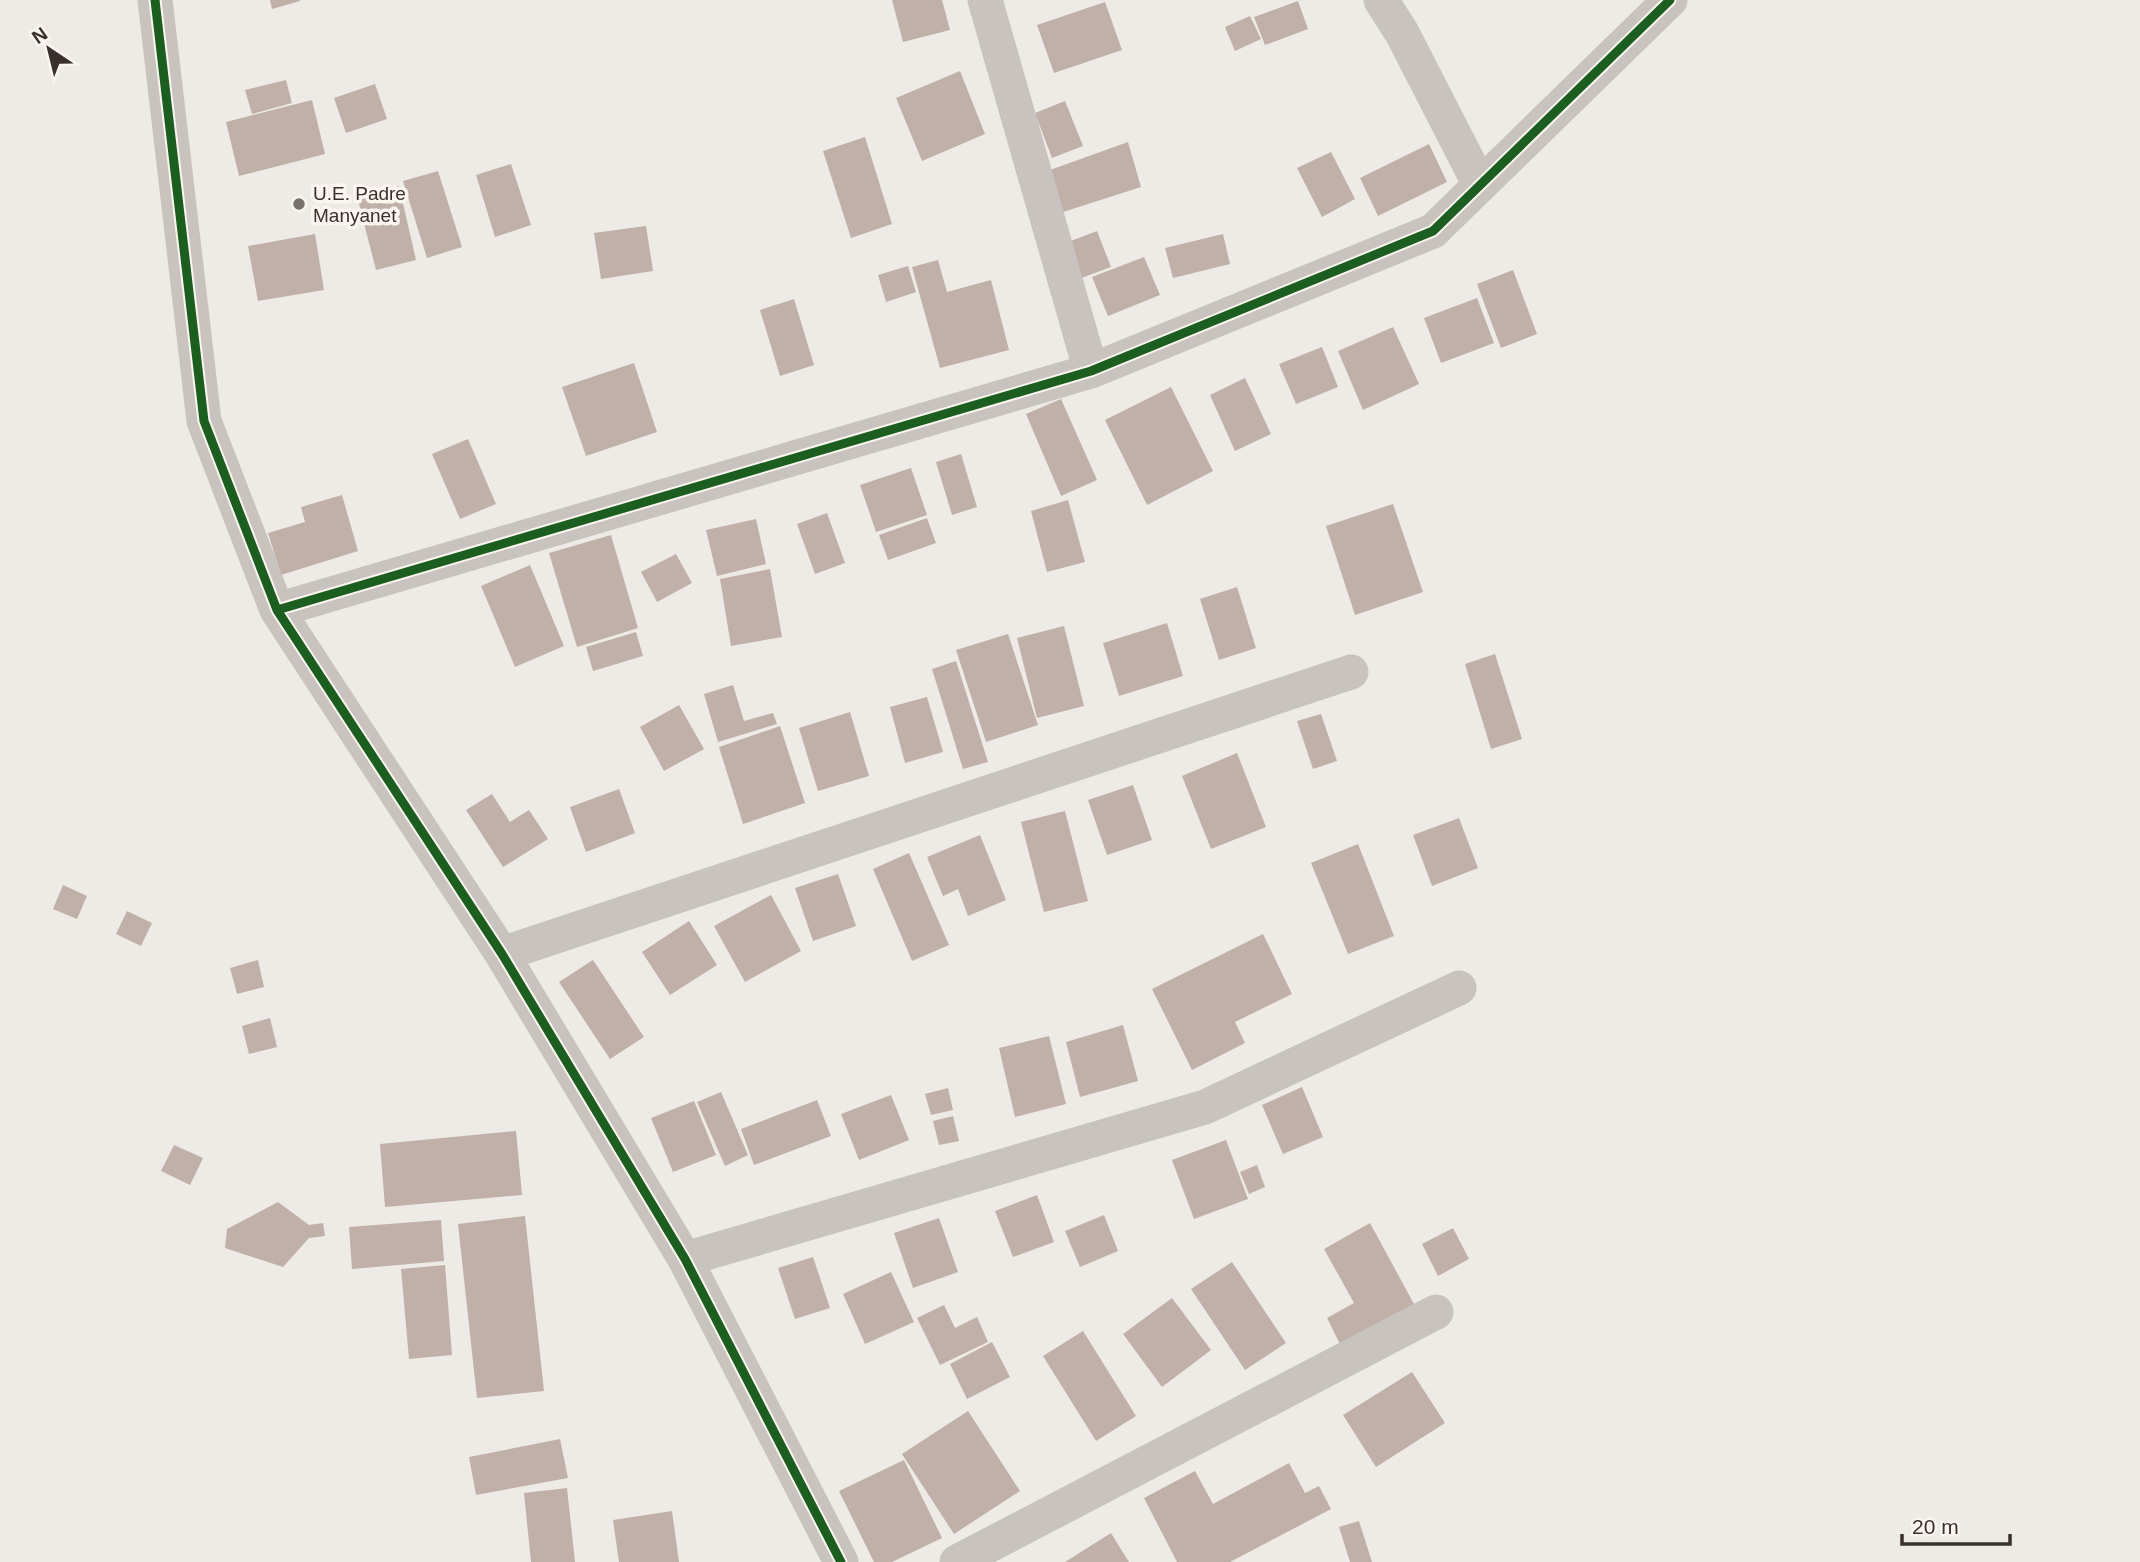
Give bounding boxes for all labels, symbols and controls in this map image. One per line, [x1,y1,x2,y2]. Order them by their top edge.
north arrow [14,14,84,84]
text: N [28,23,51,48]
place label: U.E. Padre Manyanet [313,183,406,226]
marker: U.E. Padre Manyanet [291,196,307,212]
scale bar [1902,1502,2010,1546]
text: 20 m [1912,1515,1959,1538]

